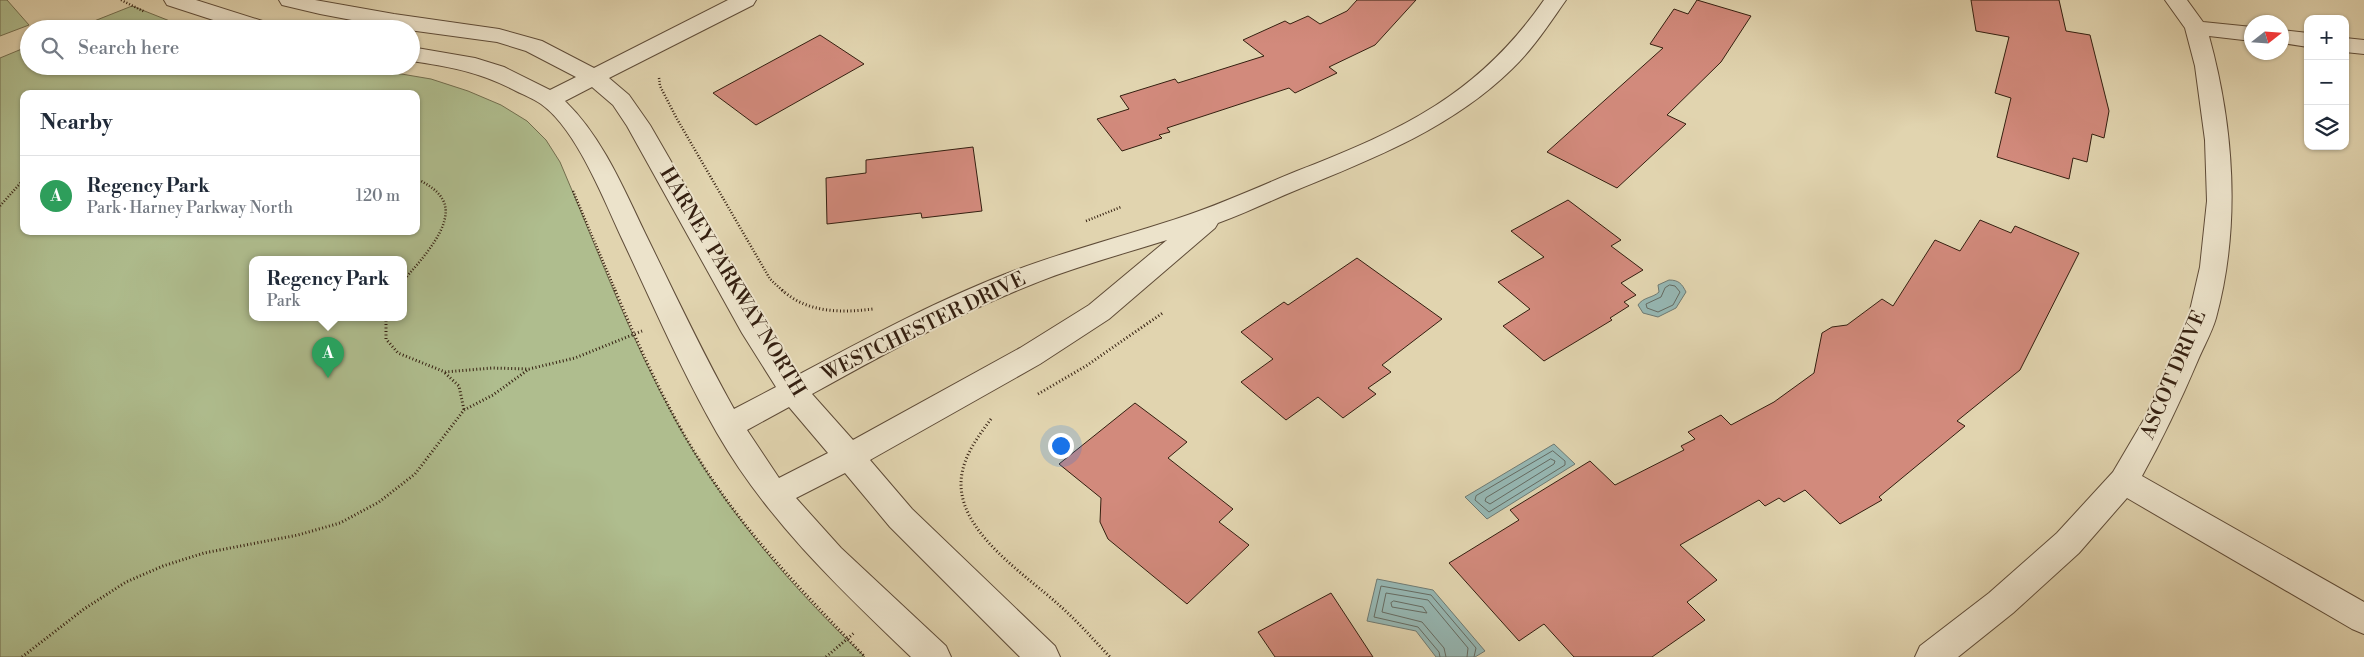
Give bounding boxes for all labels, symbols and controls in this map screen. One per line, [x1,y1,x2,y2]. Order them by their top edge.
north arrow [2244,15,2289,60]
map controls [2304,15,2349,150]
button: + [2304,15,2349,60]
search box [20,20,420,75]
icon: search [38,34,66,62]
text: Search here [78,36,179,60]
button: − [2304,60,2349,105]
button: layers [2304,105,2349,150]
text: Nearby [40,110,113,136]
street label: HARNEY PARKWAY NORTH [653,163,811,401]
text: Regency Park [87,174,210,198]
text: A [50,186,62,206]
text: 120 m [356,186,400,206]
text: Park · Harney Parkway North [87,198,293,218]
popup [249,256,407,321]
text: Regency Park [267,267,389,291]
street label: WESTCHESTER DRIVE [817,267,1030,388]
text: Park [267,291,300,311]
street label: ASCOT DRIVE [2135,307,2212,444]
pin: A [312,337,344,378]
your location [1048,433,1074,459]

